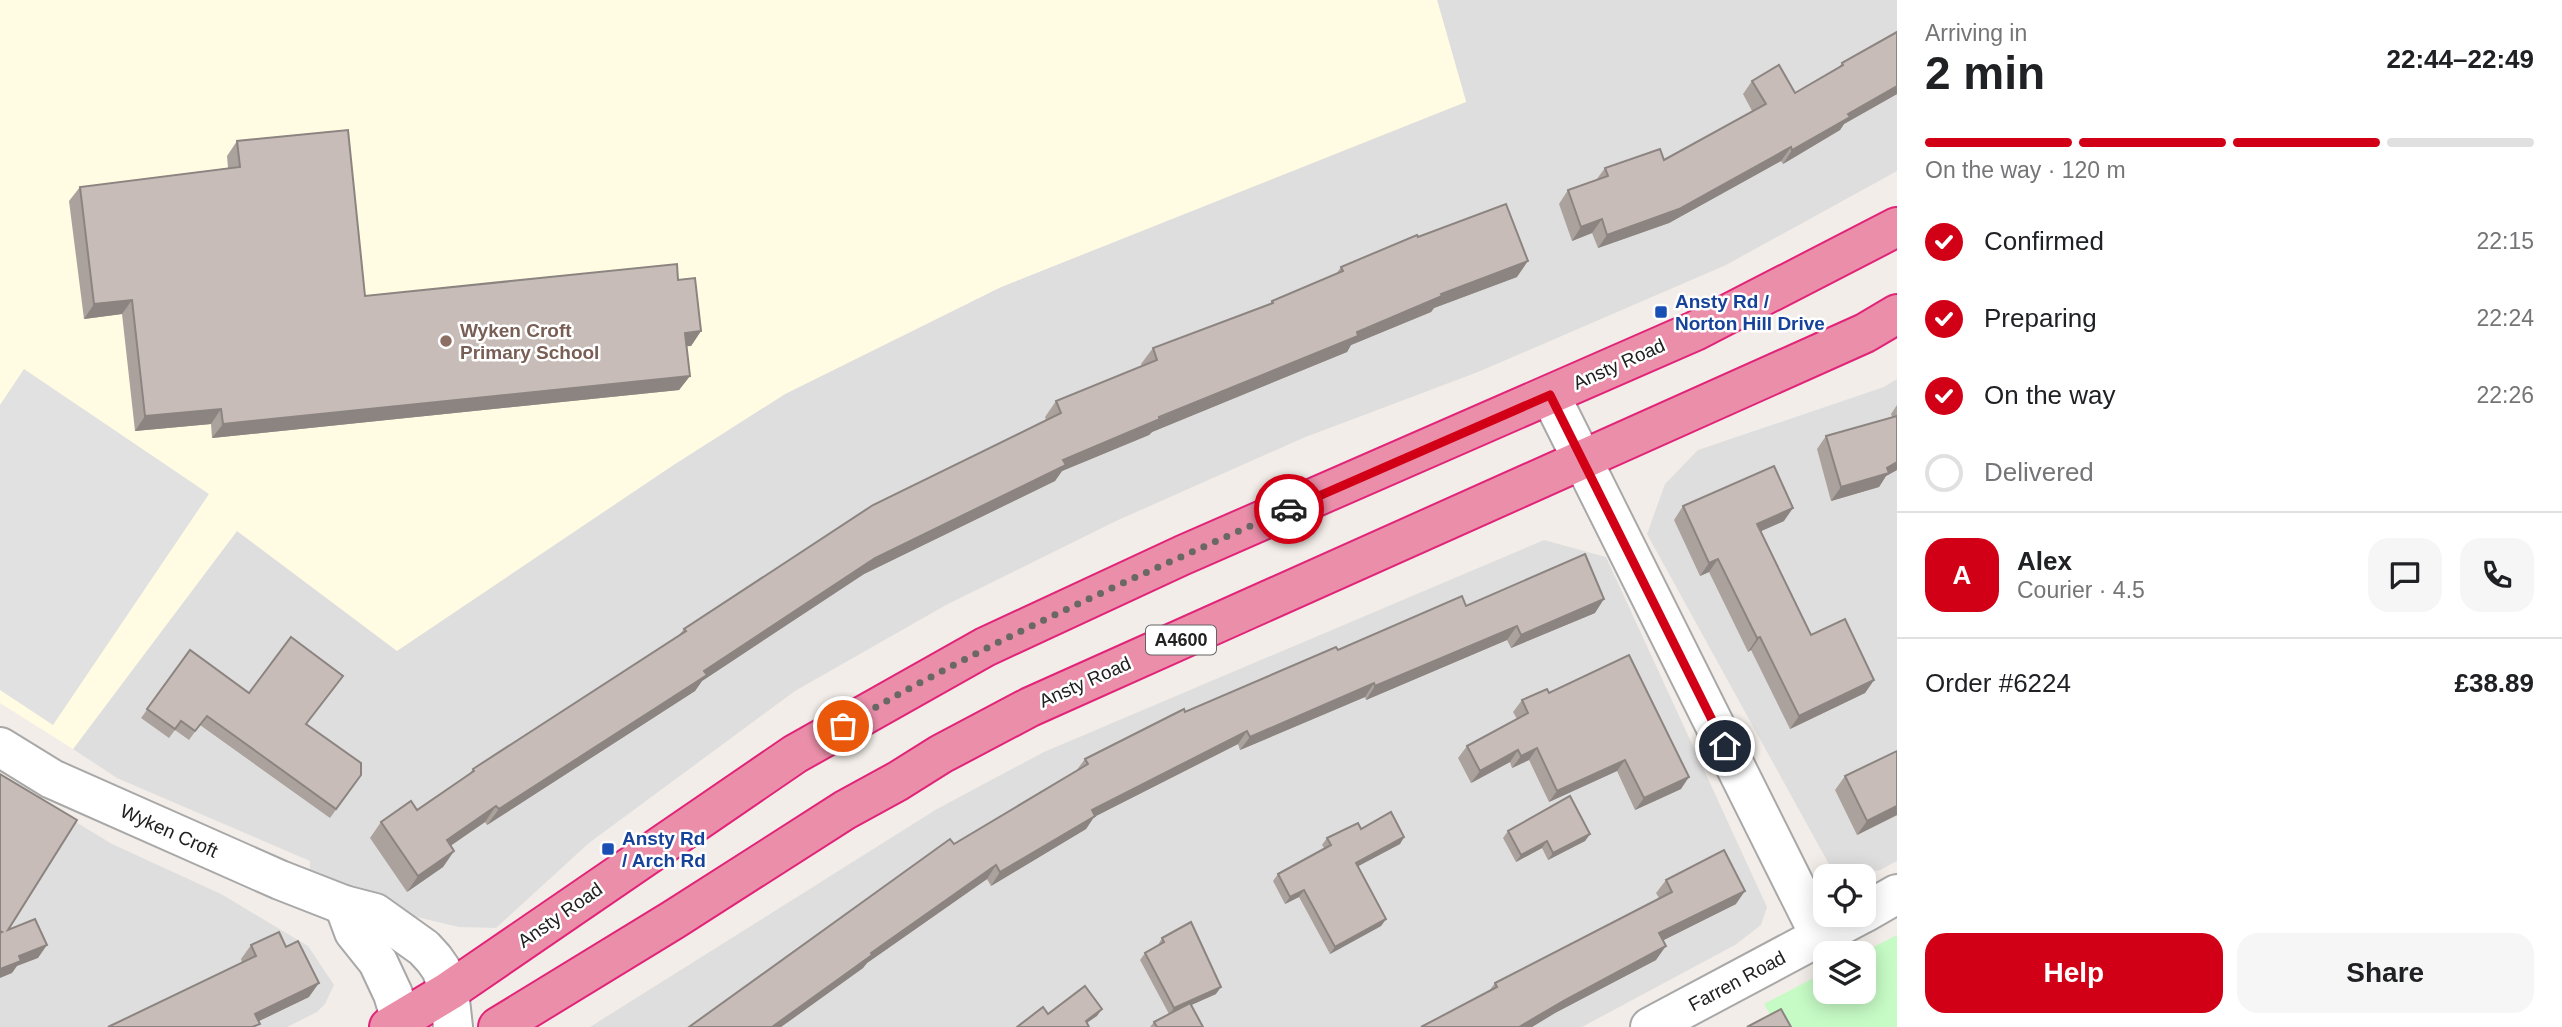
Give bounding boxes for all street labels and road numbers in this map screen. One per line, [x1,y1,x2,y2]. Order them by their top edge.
street label: Ansty Road [1570,334,1668,394]
road number: A4600 [1146,626,1216,654]
street label: Ansty Road [1036,652,1134,712]
street label: Wyken Croft [117,800,222,862]
street label: Ansty Road [514,878,606,952]
street label: Farren Road [1685,947,1789,1015]

